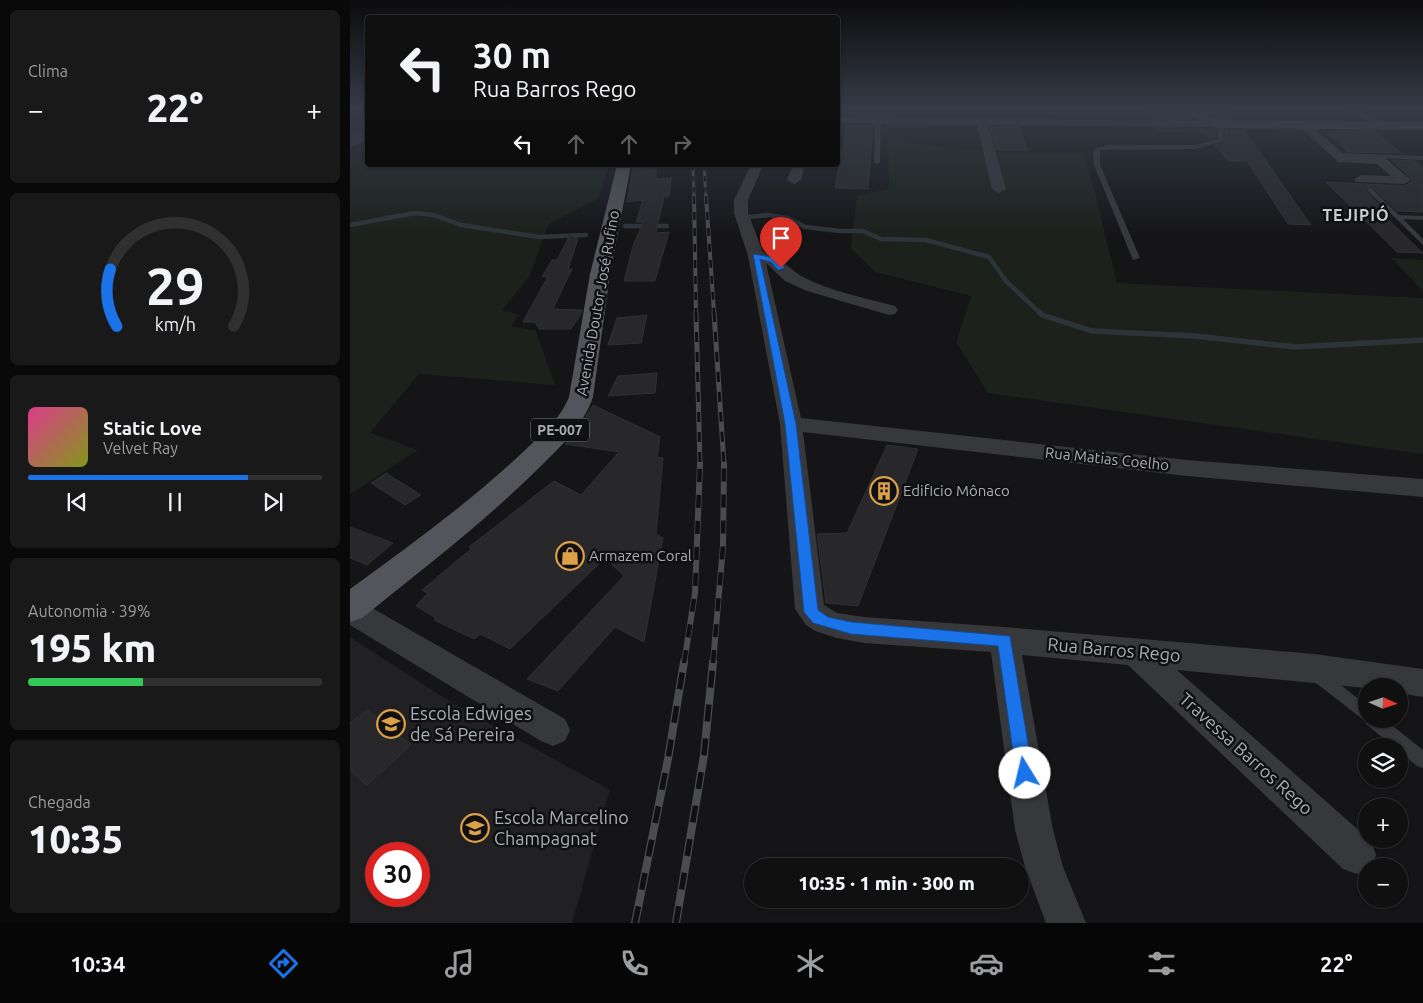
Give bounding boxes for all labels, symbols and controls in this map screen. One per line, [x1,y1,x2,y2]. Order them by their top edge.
icon: left [390,35,455,100]
text: 30 m [473,35,551,75]
text: Clima [28,62,68,80]
text: Rua Barros Rego [473,76,636,101]
text: 22° [147,87,203,129]
text: − [28,94,44,125]
text: + [306,94,322,125]
icon: left [509,130,537,158]
icon: ahead [562,130,590,158]
icon: ahead [615,130,643,158]
icon: right [668,130,696,158]
district label: TEJIPIÓ [1322,204,1390,224]
street label: Avenida Doutor José Rufino [573,209,622,397]
pin [760,217,802,268]
icon: arrive [767,224,795,252]
text: 29 [146,257,204,315]
text: km/h [154,314,196,334]
text: Static Love [103,417,202,439]
road number: PE-007 [531,418,589,442]
text: Velvet Ray [103,439,178,457]
street label: Rua Matias Coelho [1044,444,1170,473]
building icon: Edificio Mônaco [869,476,899,506]
place label: Edificio Mônaco [903,482,1010,499]
icon: previous [63,488,91,516]
icon: pause [161,488,189,516]
icon: next [259,488,287,516]
shop icon: Armazem Coral [555,541,585,571]
place label: Armazem Coral [589,547,692,564]
text: Autonomia · 39% [28,602,150,620]
text: 195 km [28,627,156,669]
street label: Rua Barros Rego [1047,633,1182,665]
north arrow [1358,678,1408,728]
map controls [1358,678,1408,908]
street label: Travessa Barros Rego [1176,688,1317,818]
place label: Escola Edwiges de Sá Pereira [410,703,532,744]
school or university icon: Escola Edwiges de Sá Pereira [376,709,406,739]
button: layers [1358,738,1408,788]
position arrow [998,746,1050,798]
text: Chegada [28,793,91,811]
button: + [1358,798,1408,848]
place label: Escola Marcelino Champagnat [494,807,629,848]
school or university icon: Escola Marcelino Champagnat [460,813,490,843]
text: 10:35 [28,818,123,860]
speed limit sign: 30 [365,842,430,907]
button: − [1358,858,1408,908]
text: 10:35 · 1 min · 300 m [798,872,975,894]
icon: directions [266,946,301,981]
icon: music [442,946,477,981]
icon: phone [617,946,652,981]
icon: climate [793,946,828,981]
icon: car [969,946,1004,981]
icon: filters [1144,946,1179,981]
text: 10:34 [70,951,125,976]
text: 22° [1320,951,1353,976]

